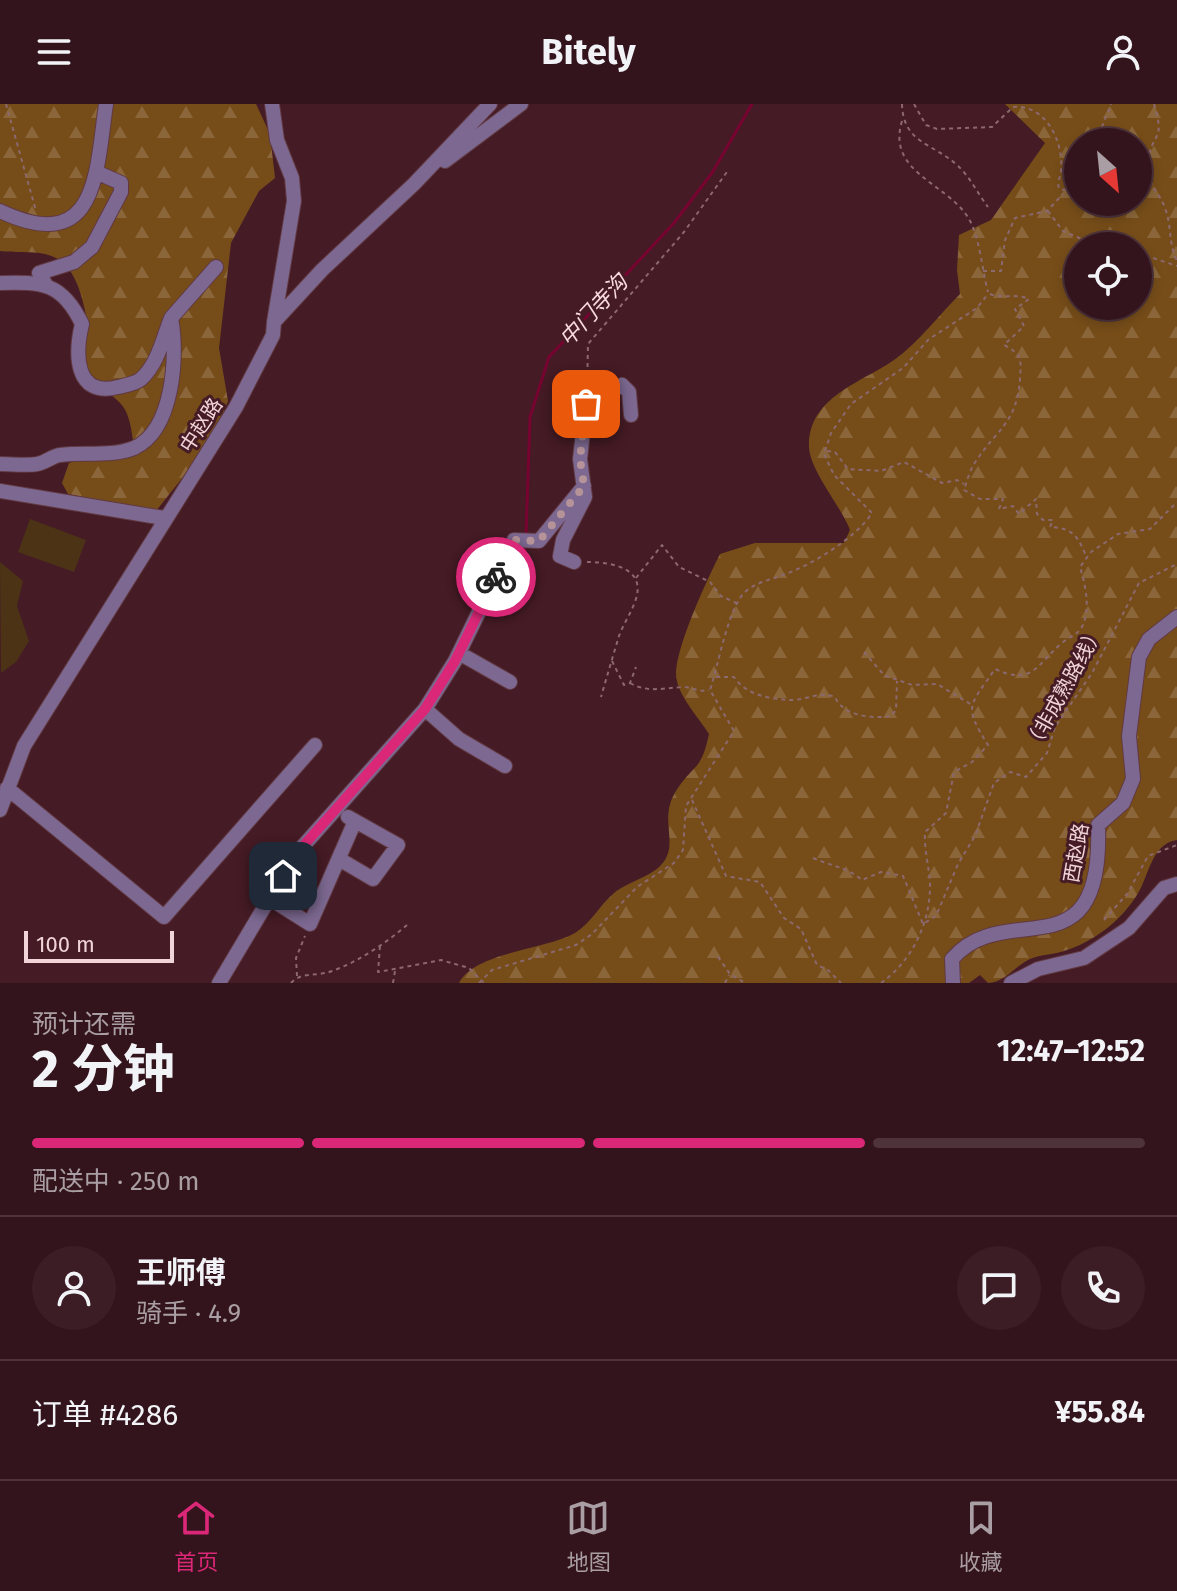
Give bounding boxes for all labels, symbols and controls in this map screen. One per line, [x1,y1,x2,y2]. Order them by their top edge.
icon: menu [32,30,76,74]
text: Bitely [541,30,636,74]
icon: person [1101,30,1145,74]
north arrow [1064,128,1152,216]
map controls [1064,128,1152,320]
button: locate [1064,232,1152,320]
water label: 中门寺沟 [553,267,635,352]
pin [552,370,620,438]
icon: bag [564,382,608,426]
street label: 中赵路 [175,393,227,457]
courier [456,537,536,617]
icon: bike [474,555,518,599]
street label: （非成熟路线） [1020,621,1108,755]
street label: 西赵路 [1059,821,1093,885]
pin [249,842,317,910]
icon: home [261,854,305,898]
scale bar [24,927,174,963]
text: 100 m [36,931,95,958]
text: 预计还需 [32,1009,136,1040]
text: 12:47–12:52 [997,1033,1145,1069]
text: 2 分钟 [32,1038,175,1101]
text: 配送中 · 250 m [32,1166,200,1197]
button: person [32,1246,116,1330]
button: chat [957,1246,1041,1330]
button: phone [1061,1246,1145,1330]
text: 王师傅 [136,1255,226,1291]
text: 骑手 · 4.9 [136,1298,241,1329]
text: ¥55.84 [1055,1394,1145,1430]
text: 订单 #4286 [32,1397,178,1433]
tab: 首页 [174,1496,218,1576]
tab: 地图 [566,1496,611,1576]
tab: 收藏 [959,1496,1003,1576]

